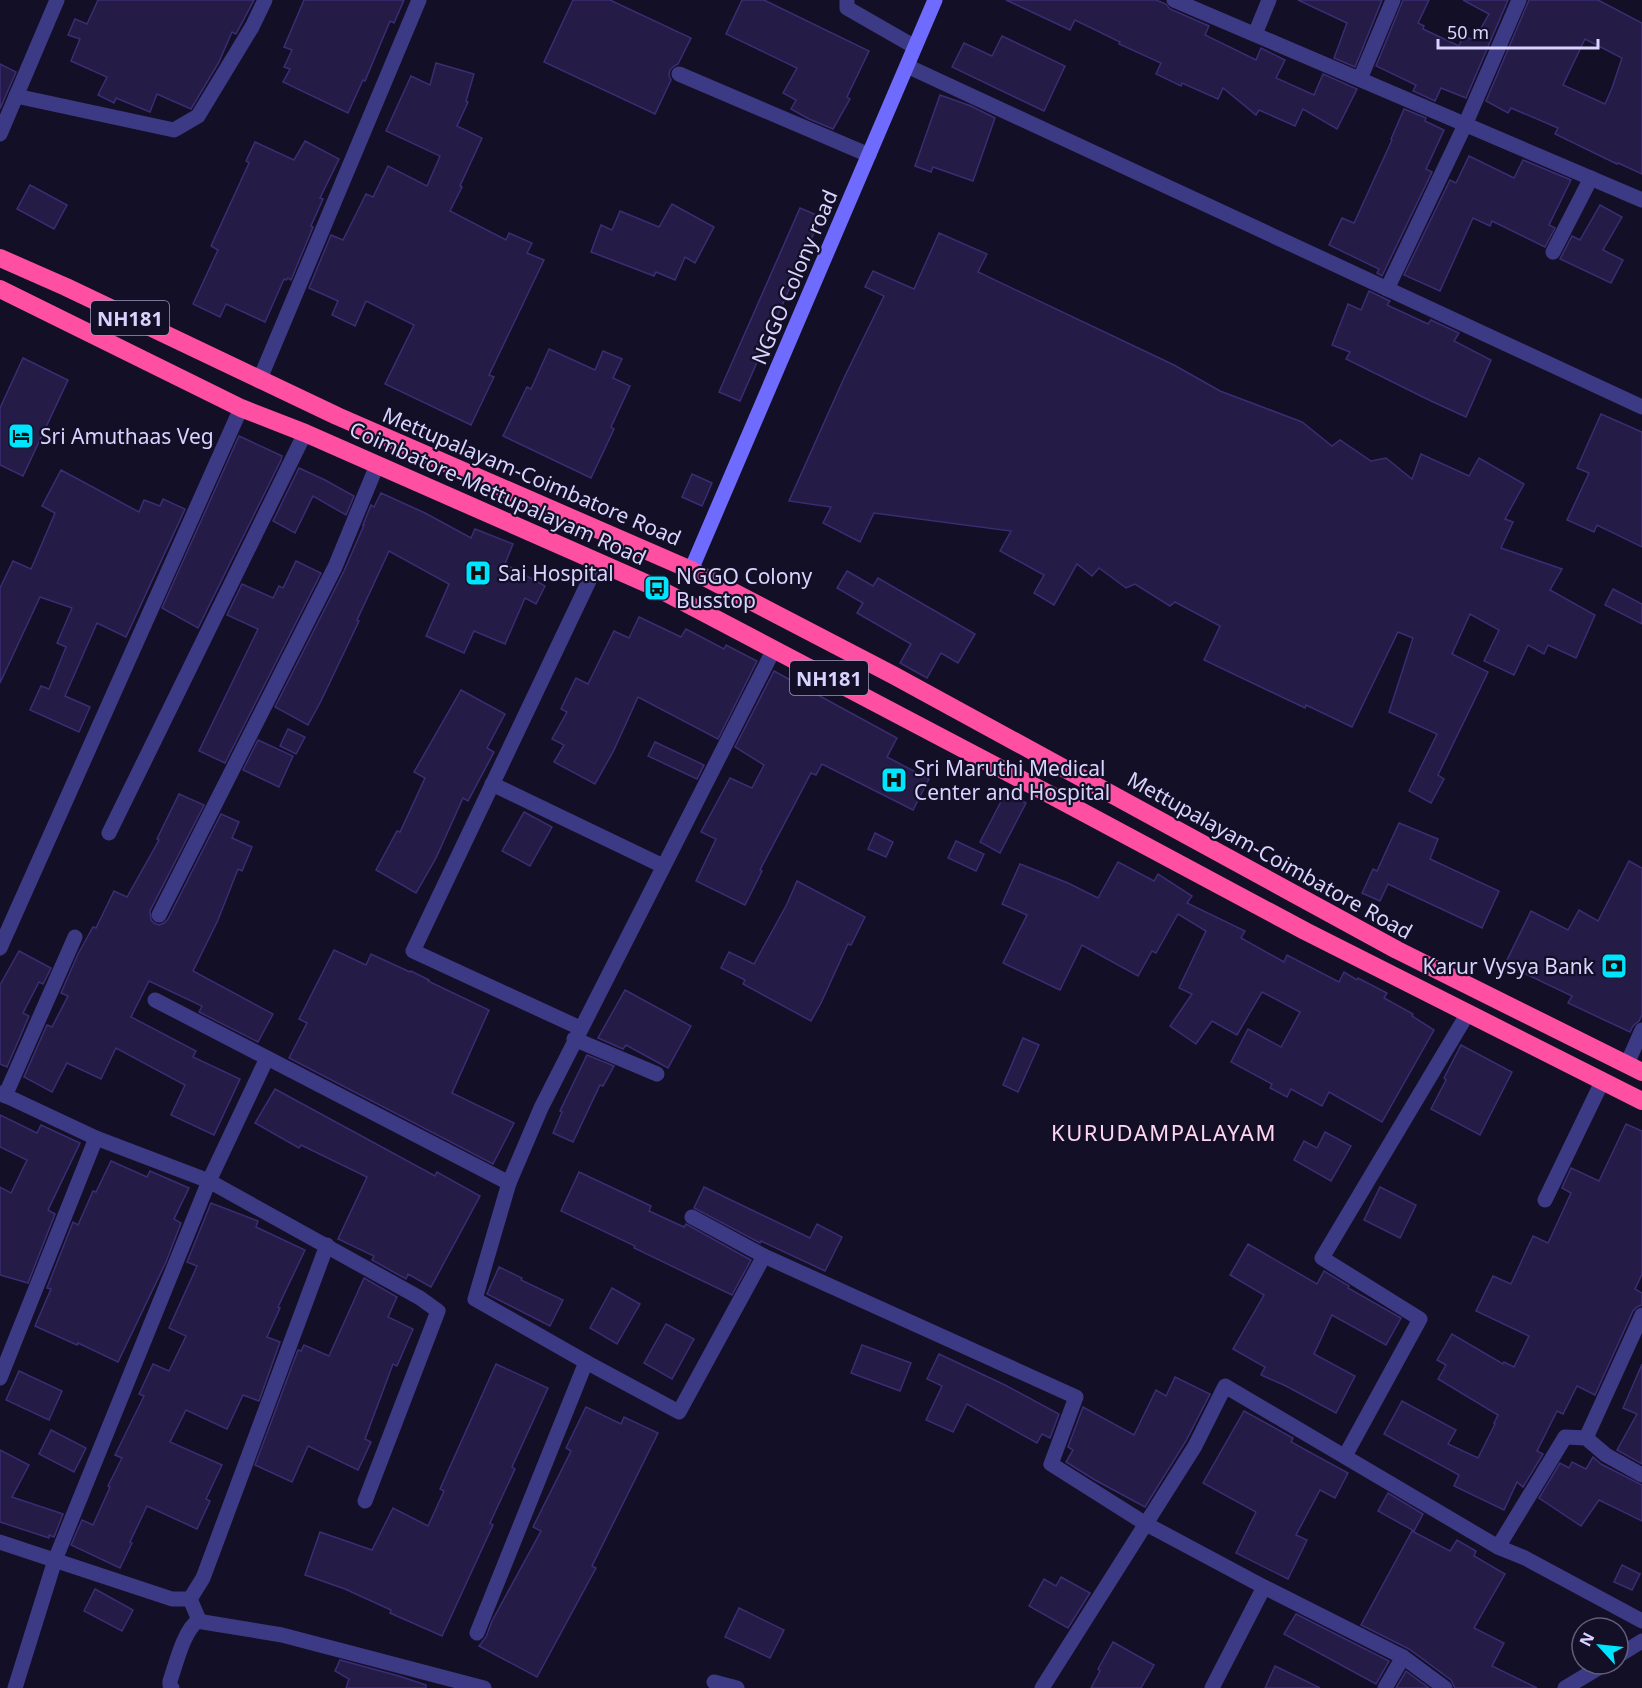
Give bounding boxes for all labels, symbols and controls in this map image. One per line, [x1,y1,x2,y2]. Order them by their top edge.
scale bar [1438,12,1598,50]
text: 50 m [1447,20,1489,44]
street label: NGGO Colony road [745,185,843,369]
road number: NH181 [91,301,169,335]
street label: Mettupalayam-Coimbatore Road [378,400,686,552]
street label: Coimbatore-Mettupalayam Road [345,415,651,571]
hotel icon: Sri Amuthaas Veg [6,421,36,451]
place label: Sri Amuthaas Veg [40,422,214,450]
hospital icon: Sai Hospital [463,558,493,588]
place label: Sai Hospital [498,559,614,587]
place label: NGGO Colony Busstop [676,562,812,614]
bus stop icon: NGGO Colony Busstop [642,573,672,603]
road number: NH181 [790,661,868,695]
place label: Sri Maruthi Medical Center and Hospital [914,754,1110,806]
hospital icon: Sri Maruthi Medical Center and Hospital [879,765,909,795]
street label: Mettupalayam-Coimbatore Road [1122,765,1418,945]
bank icon: Karur Vysya Bank [1599,951,1629,981]
place label: Karur Vysya Bank [1422,952,1595,980]
district label: KURUDAMPALAYAM [1051,1117,1277,1147]
north arrow [1570,1616,1630,1676]
text: N [1574,1628,1599,1650]

